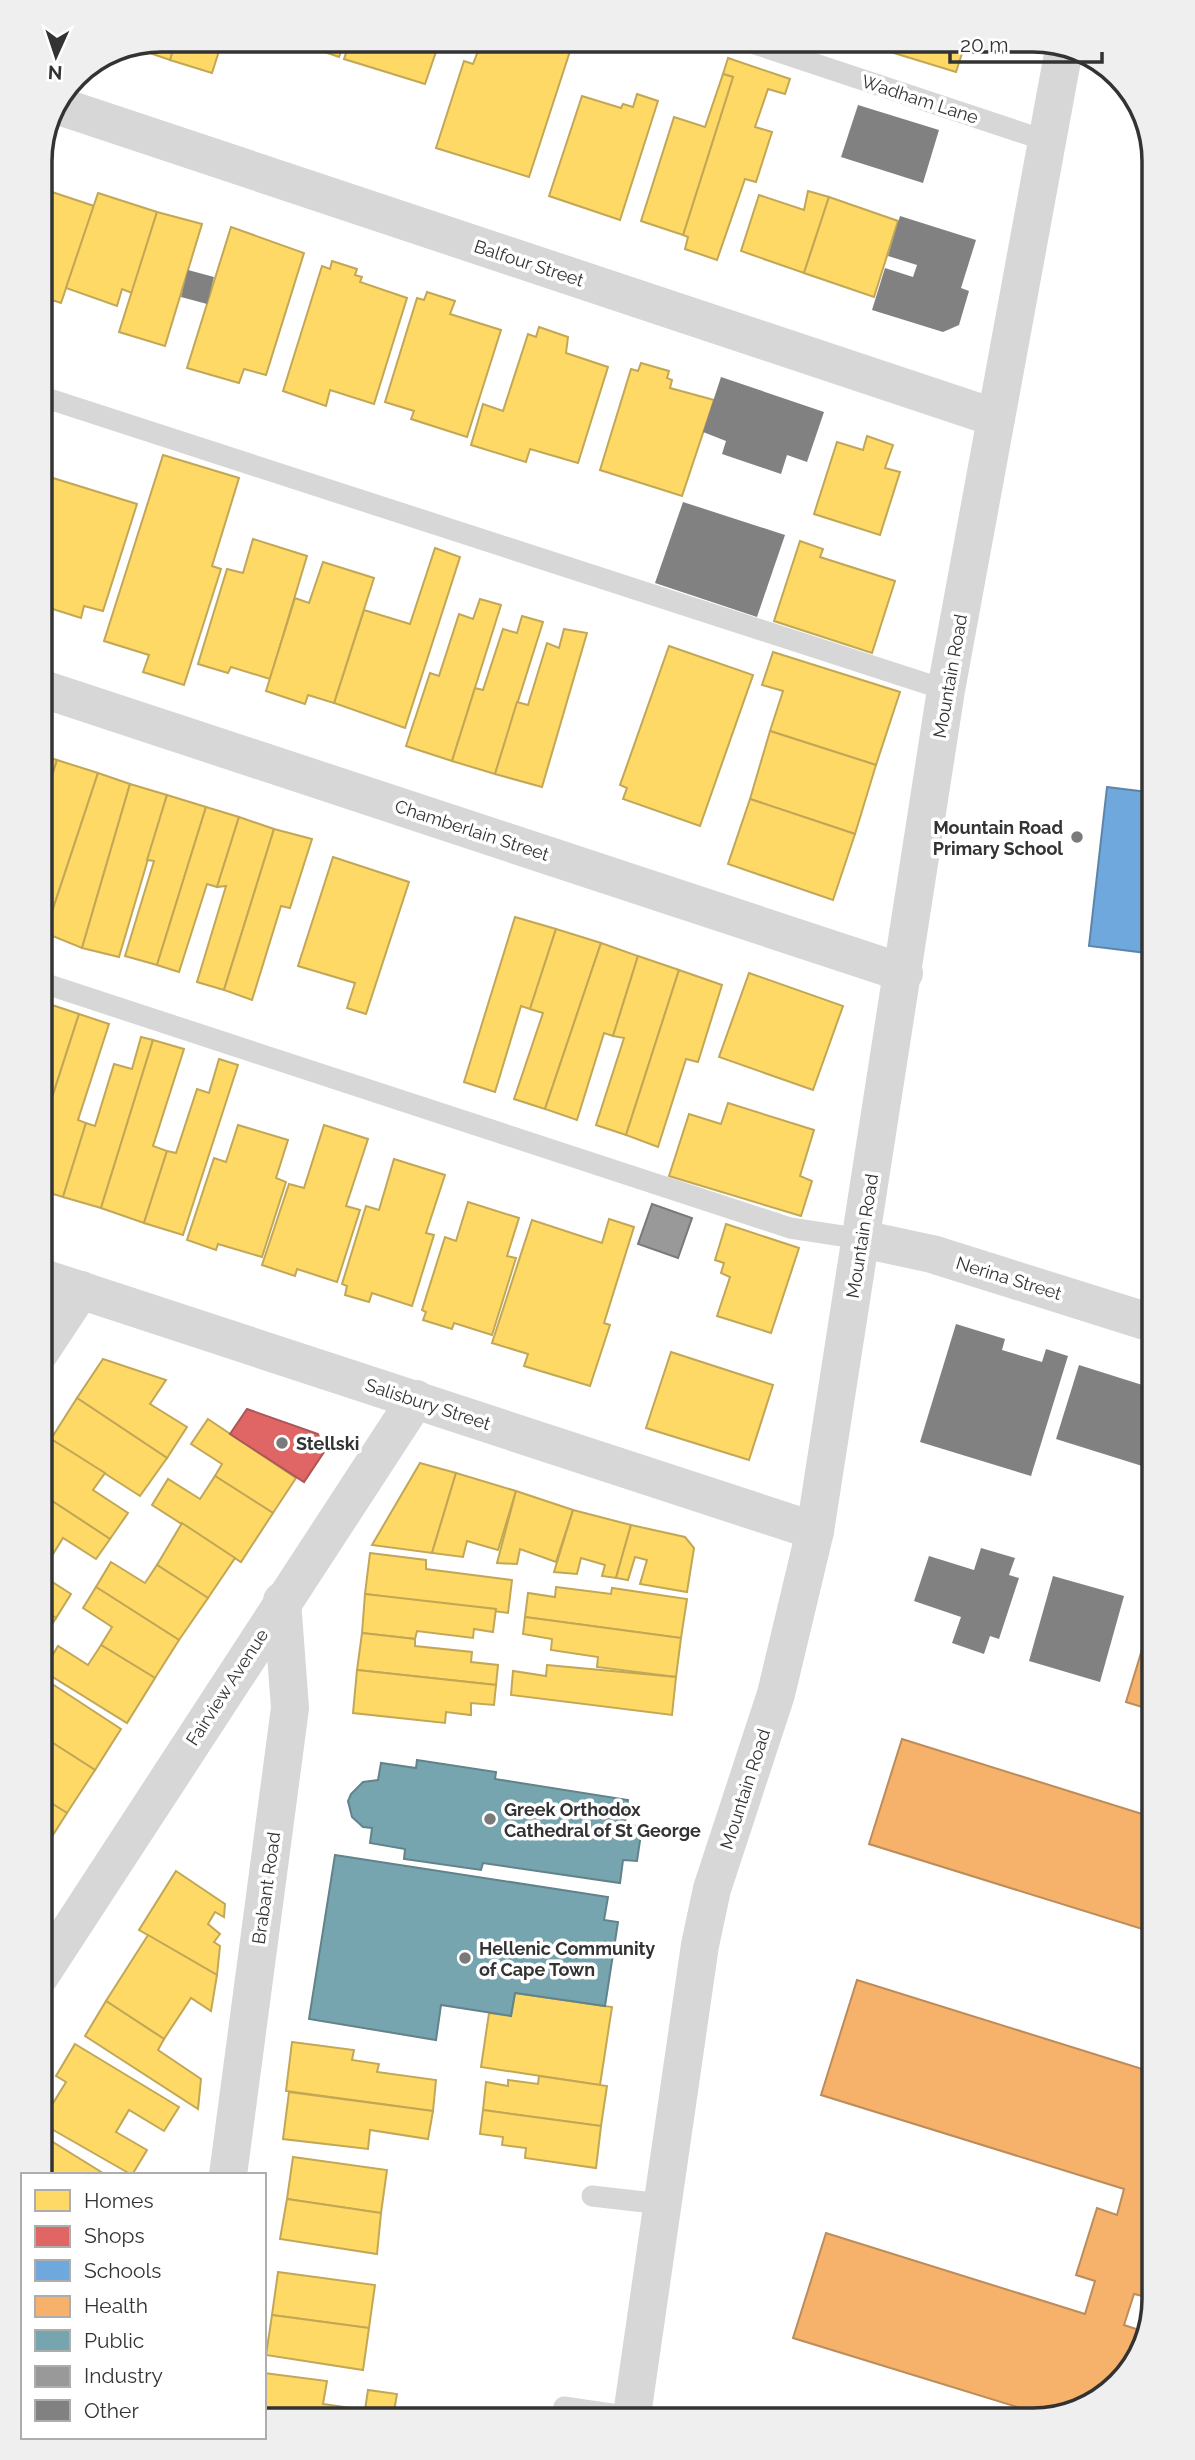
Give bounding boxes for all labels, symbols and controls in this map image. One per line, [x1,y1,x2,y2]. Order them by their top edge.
north arrow [21,21,91,91]
scale bar [950,21,1102,65]
text: 20 m [960,32,1008,57]
text: N [47,62,63,84]
street label: Wadham Lane [859,70,982,128]
street label: Balfour Street [471,235,587,291]
street label: Mountain Road [929,612,971,740]
street label: Chamberlain Street [392,795,552,865]
place label: Mountain Road Primary School [933,817,1063,859]
marker: Mountain Road Primary School [1069,829,1085,845]
street label: Mountain Road [842,1172,882,1300]
street label: Nerina Street [954,1252,1064,1304]
street label: Salisbury Street [363,1374,493,1434]
place label: Stellski [296,1433,359,1454]
marker: Stellski [274,1435,290,1451]
street label: Fairview Avenue [182,1624,273,1749]
street label: Mountain Road [716,1726,774,1852]
place label: Greek Orthodox Cathedral of St George [504,1799,701,1841]
marker: Greek Orthodox Cathedral of St George [482,1811,498,1827]
street label: Brabant Road [248,1830,284,1946]
place label: Hellenic Community of Cape Town [479,1938,655,1980]
marker: Hellenic Community of Cape Town [457,1950,473,1966]
legend [21,2173,266,2439]
text: Homes [84,2188,154,2213]
text: Shops [84,2223,145,2248]
text: Schools [84,2258,161,2283]
text: Health [84,2293,148,2318]
text: Public [84,2328,144,2353]
text: Industry [84,2363,163,2388]
text: Other [84,2398,139,2423]

